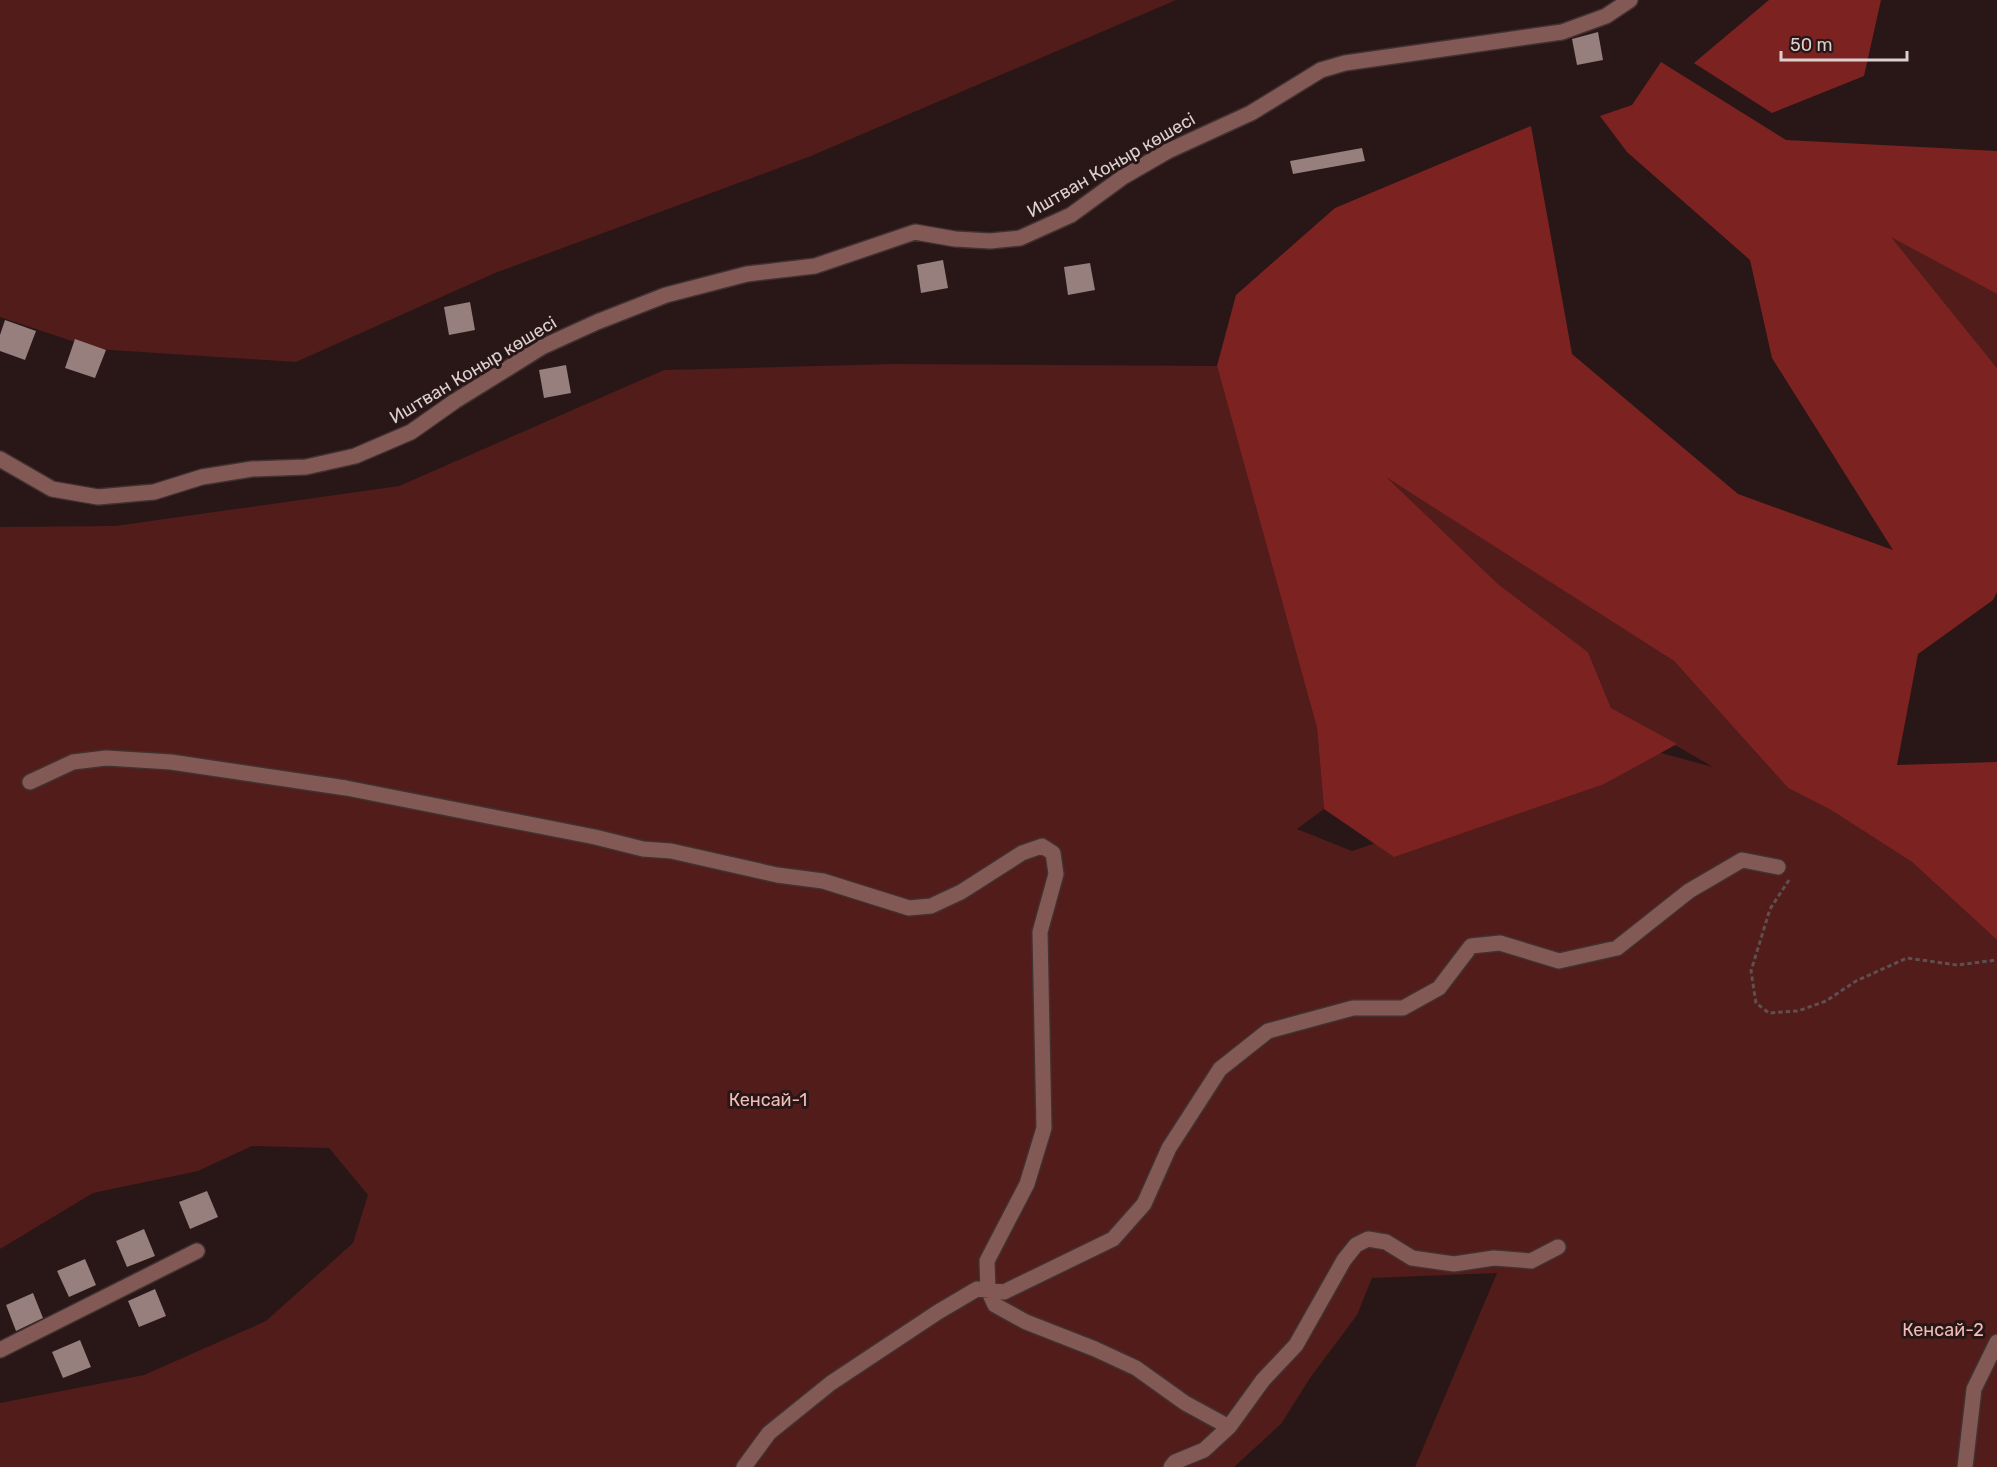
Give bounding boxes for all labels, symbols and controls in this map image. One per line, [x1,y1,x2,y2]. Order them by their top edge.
scale bar [1781,24,1907,62]
text: 50 m [1790,34,1833,56]
street label: Иштван Коныр көшесі [1023,108,1199,222]
street label: Иштван Коныр көшесі [386,311,560,429]
park label: Кенсай-1 [729,1089,807,1111]
park label: Кенсай-2 [1902,1319,1984,1341]

